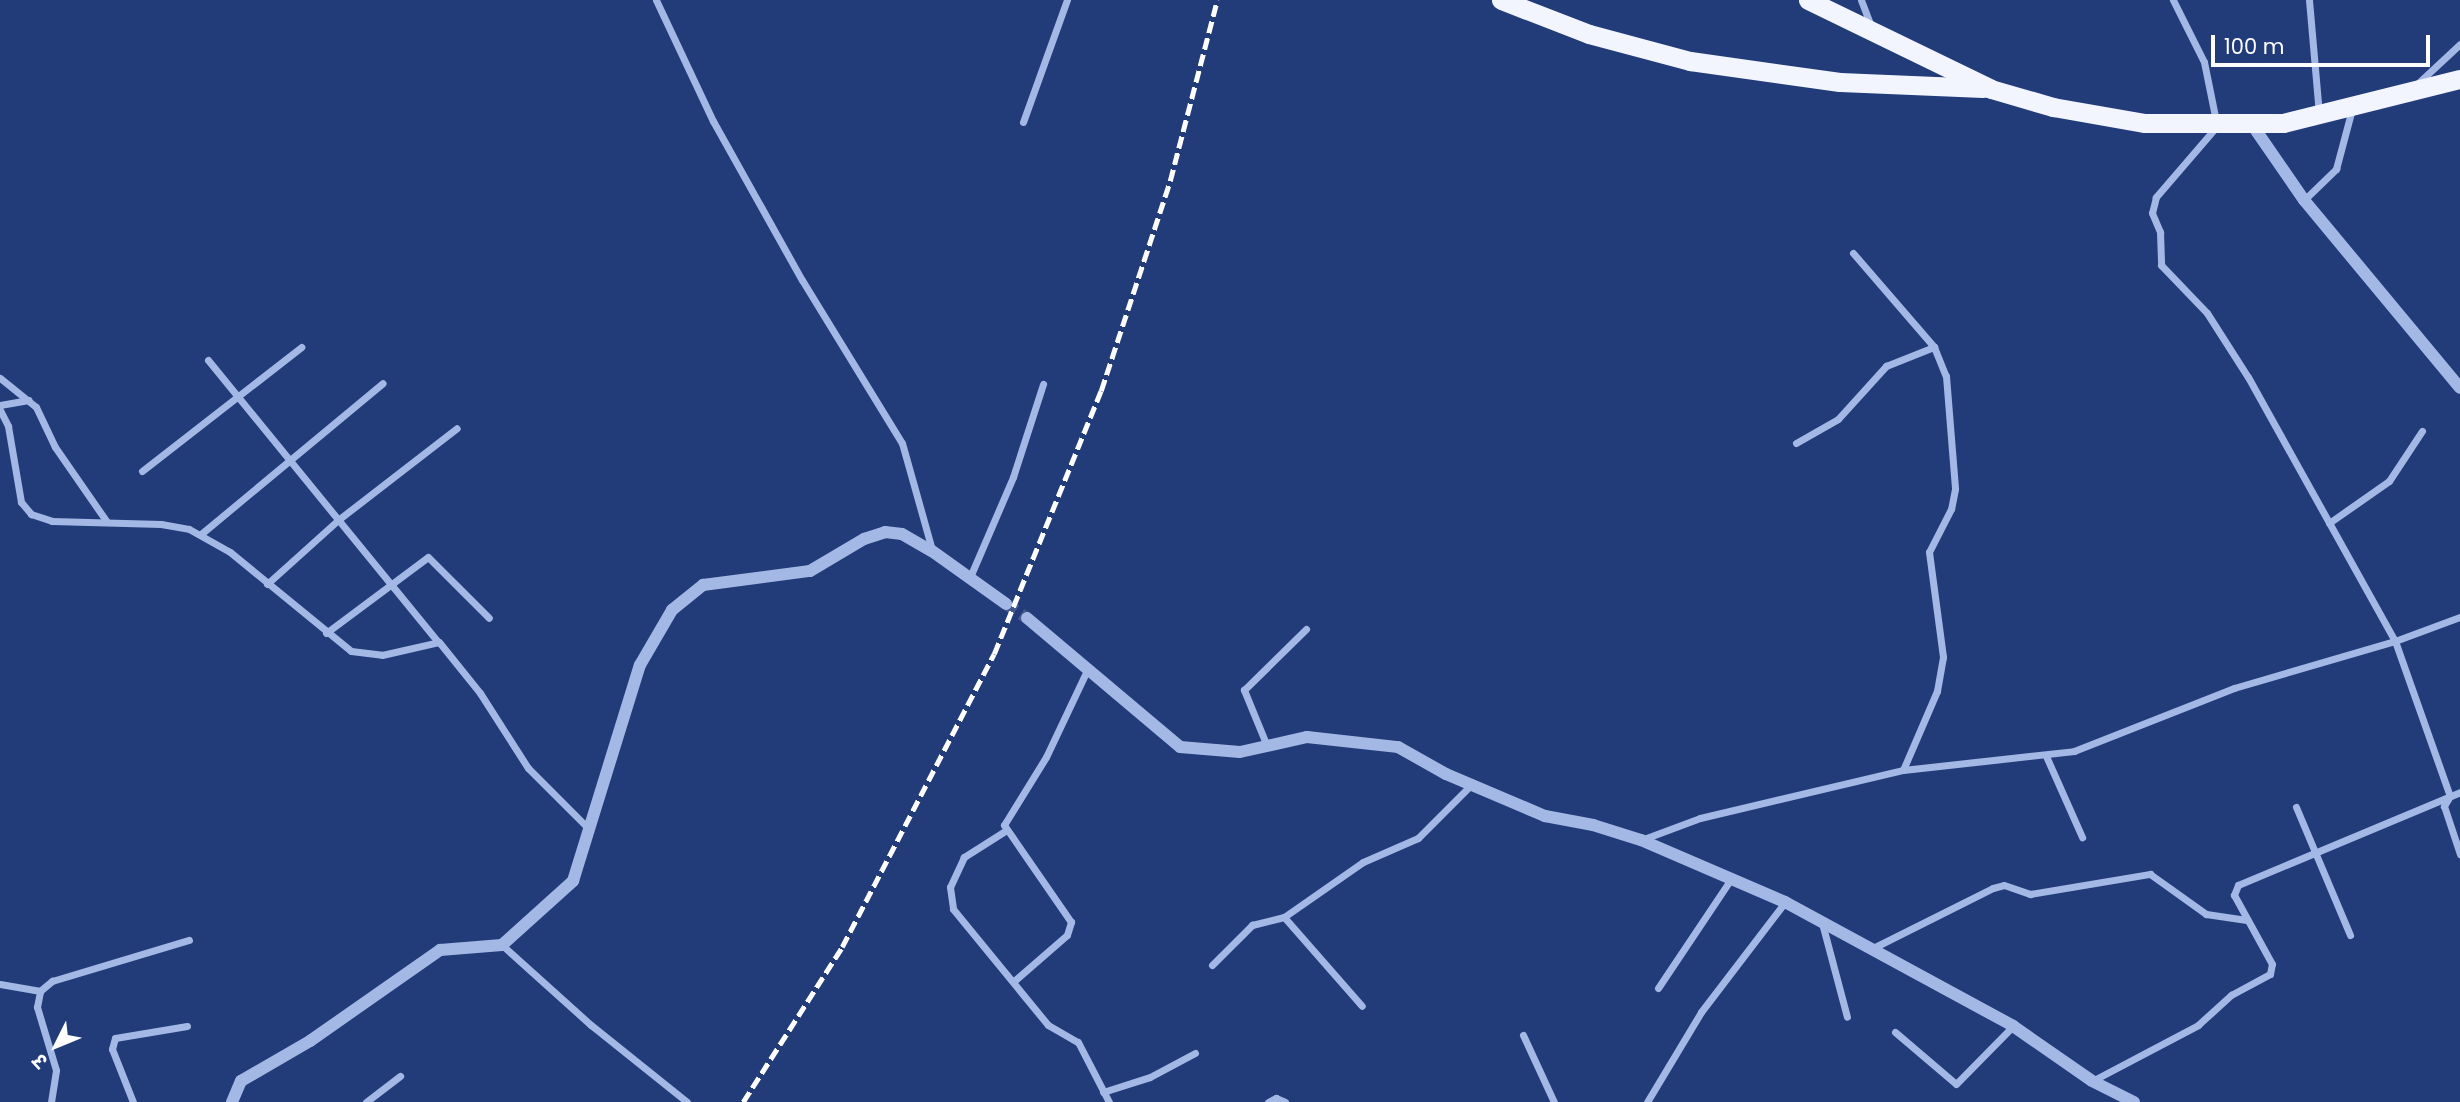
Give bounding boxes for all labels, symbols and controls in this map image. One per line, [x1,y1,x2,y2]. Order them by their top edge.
scale bar [2215,21,2434,65]
text: 100 m [2224,32,2284,61]
north arrow [21,1011,91,1081]
text: उ [27,1048,54,1074]

